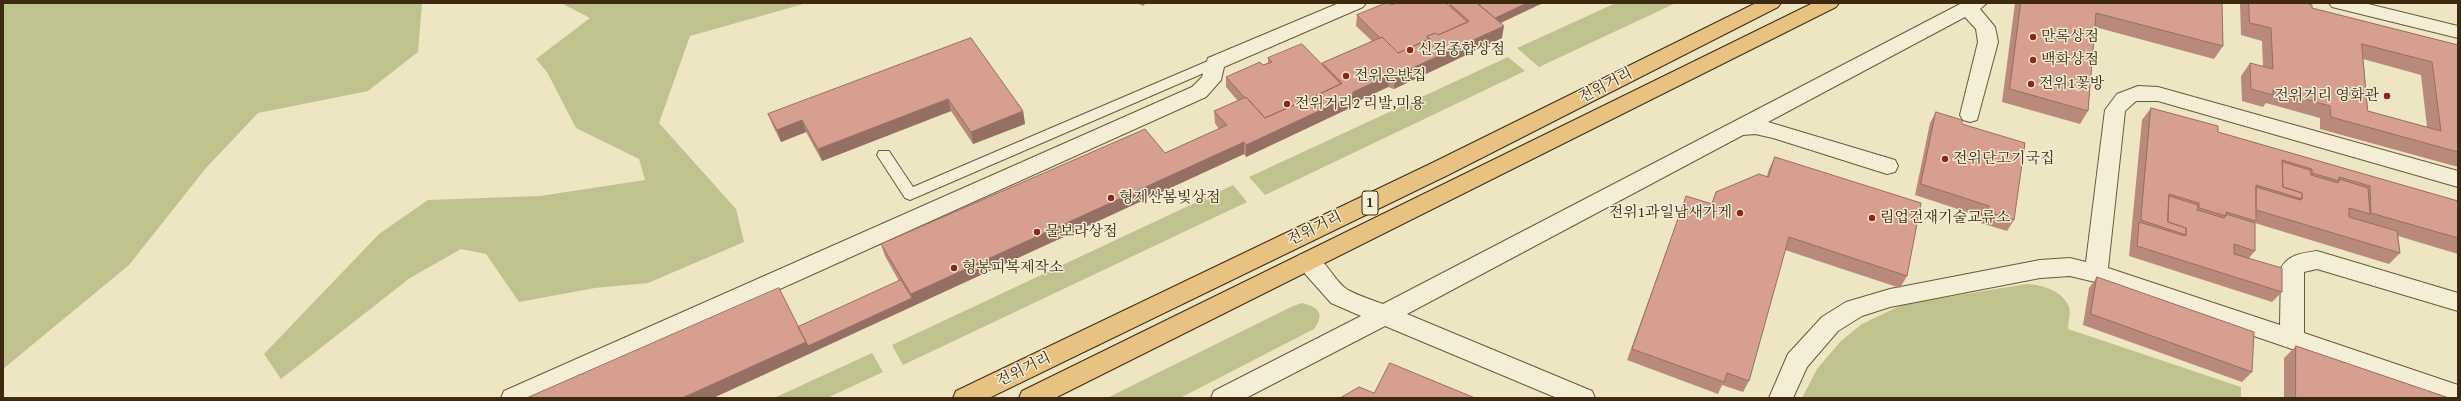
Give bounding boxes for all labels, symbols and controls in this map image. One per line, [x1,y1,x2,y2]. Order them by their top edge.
place label: 만록상점 [2041,28,2099,46]
marker: 만록상점 [2028,32,2038,42]
place label: 신검종합상점 [1418,41,1505,59]
marker: 신검종합상점 [1405,45,1415,55]
place label: 백화상점 [2041,51,2099,69]
marker: 백화상점 [2028,55,2038,65]
street label: 전위거리 [1576,65,1636,107]
place label: 전위은반집 [1354,67,1426,85]
marker: 전위은반집 [1341,71,1351,81]
place label: 전위1꽃방 [2039,75,2104,93]
marker: 전위1꽃방 [2026,79,2036,89]
place label: 전위거리 영화관 [2274,87,2379,105]
marker: 전위거리 영화관 [2382,91,2392,101]
place label: 전위거리2 리발,미용 [1295,95,1425,113]
marker: 전위거리2 리발,미용 [1282,99,1292,109]
place label: 전위단고기국집 [1953,150,2054,168]
marker: 전위단고기국집 [1940,154,1950,164]
place label: 형제산봄빛상점 [1119,189,1220,207]
road number: 1 [1362,191,1378,215]
marker: 형제산봄빛상점 [1106,193,1116,203]
place label: 전위1과일남새가게 [1609,204,1732,222]
street label: 전위거리 [1285,208,1345,250]
marker: 전위1과일남새가게 [1735,208,1745,218]
place label: 림업건재기술교류소 [1880,209,2010,227]
marker: 림업건재기술교류소 [1867,213,1877,223]
place label: 물보라상점 [1045,223,1117,241]
marker: 물보라상점 [1032,227,1042,237]
place label: 형봉피복제작소 [962,259,1063,277]
marker: 형봉피복제작소 [949,263,959,273]
street label: 전위거리 [994,349,1054,391]

